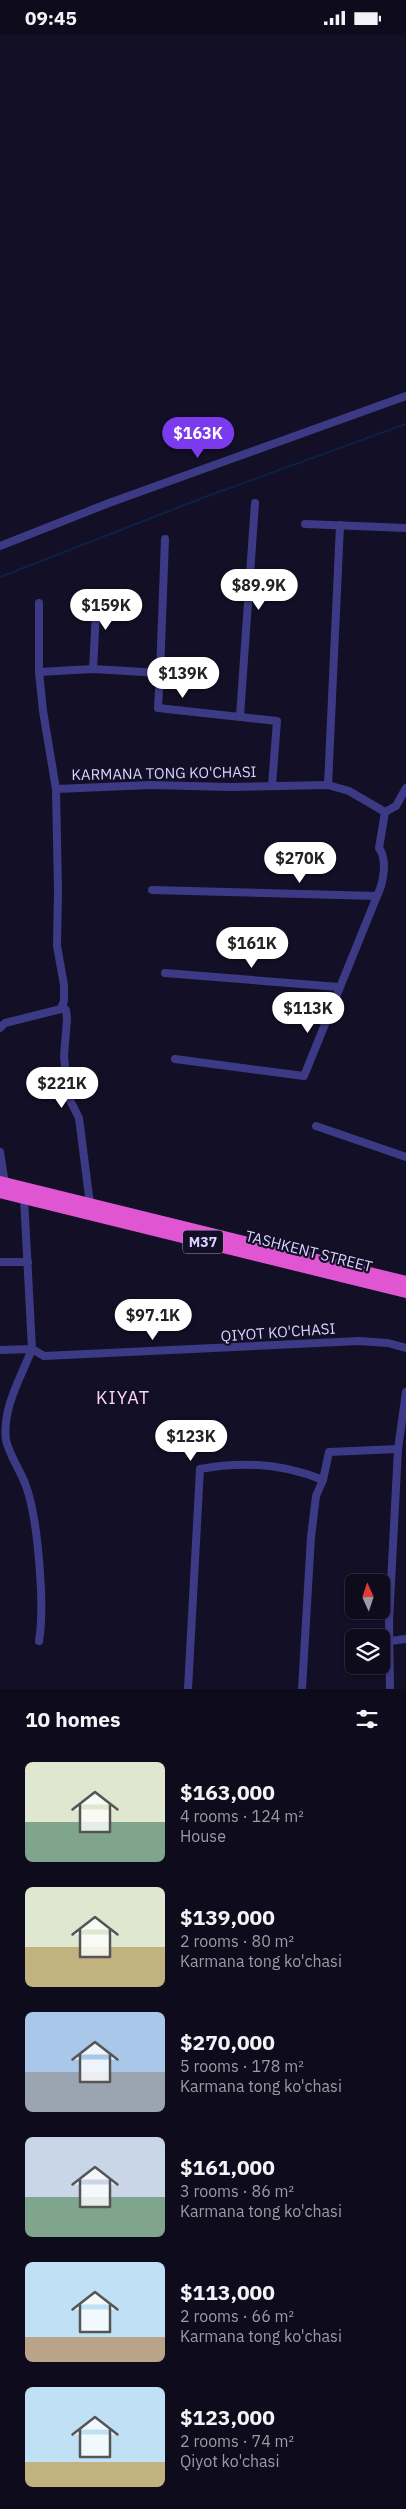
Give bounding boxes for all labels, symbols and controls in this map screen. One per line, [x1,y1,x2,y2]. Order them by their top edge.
text: 09:45 [25,6,77,30]
pin: $163K [163,417,233,459]
text: $163K [173,423,223,443]
pin: $89.9K [218,569,300,611]
text: $89.9K [232,575,286,595]
pin: $159K [71,589,141,631]
text: $159K [81,595,131,615]
pin: $139K [148,657,218,699]
text: $139K [158,663,208,683]
street label: KARMANA TONG KO'CHASI [71,762,257,784]
pin: $270K [265,841,335,884]
text: $270K [275,848,325,868]
pin: $161K [217,927,287,969]
text: $161K [227,933,277,953]
pin: $113K [273,991,343,1034]
text: $113K [283,998,333,1018]
pin: $221K [27,1067,97,1109]
text: $221K [37,1073,87,1093]
street label: TASHKENT STREET [243,1226,375,1276]
road number: M37 [183,1231,223,1253]
pin: $97.1K [112,1299,194,1341]
text: $97.1K [126,1305,180,1325]
street label: QIYOT KO'CHASI [220,1319,336,1345]
district label: KIYAT [96,1386,150,1409]
pin: $123K [156,1419,226,1462]
text: $123K [166,1426,216,1446]
north arrow [345,1574,390,1619]
map controls [345,1574,390,1674]
button: layers [345,1629,390,1674]
text: 10 homes [25,1705,121,1733]
icon: filters [353,1705,381,1733]
text: $163,000 [180,1778,275,1806]
icon: home [65,1782,125,1842]
text: 4 rooms · 124 m² [180,1806,304,1826]
text: House [180,1826,226,1846]
text: $139,000 [180,1903,275,1931]
icon: home [65,1907,125,1967]
text: 2 rooms · 80 m² [180,1931,294,1951]
text: Karmana tong ko'chasi [180,1951,342,1971]
text: $270,000 [180,2028,275,2056]
icon: home [65,2032,125,2092]
text: 5 rooms · 178 m² [180,2056,304,2076]
text: Karmana tong ko'chasi [180,2076,342,2096]
text: $161,000 [180,2153,275,2181]
icon: home [65,2157,125,2217]
text: 3 rooms · 86 m² [180,2181,294,2201]
text: Karmana tong ko'chasi [180,2201,342,2221]
text: $113,000 [180,2278,275,2306]
icon: home [65,2282,125,2342]
text: 2 rooms · 66 m² [180,2306,294,2326]
text: Karmana tong ko'chasi [180,2326,342,2346]
text: $123,000 [180,2403,275,2431]
icon: home [65,2407,125,2467]
text: 2 rooms · 74 m² [180,2431,294,2451]
text: Qiyot ko'chasi [180,2451,279,2471]

